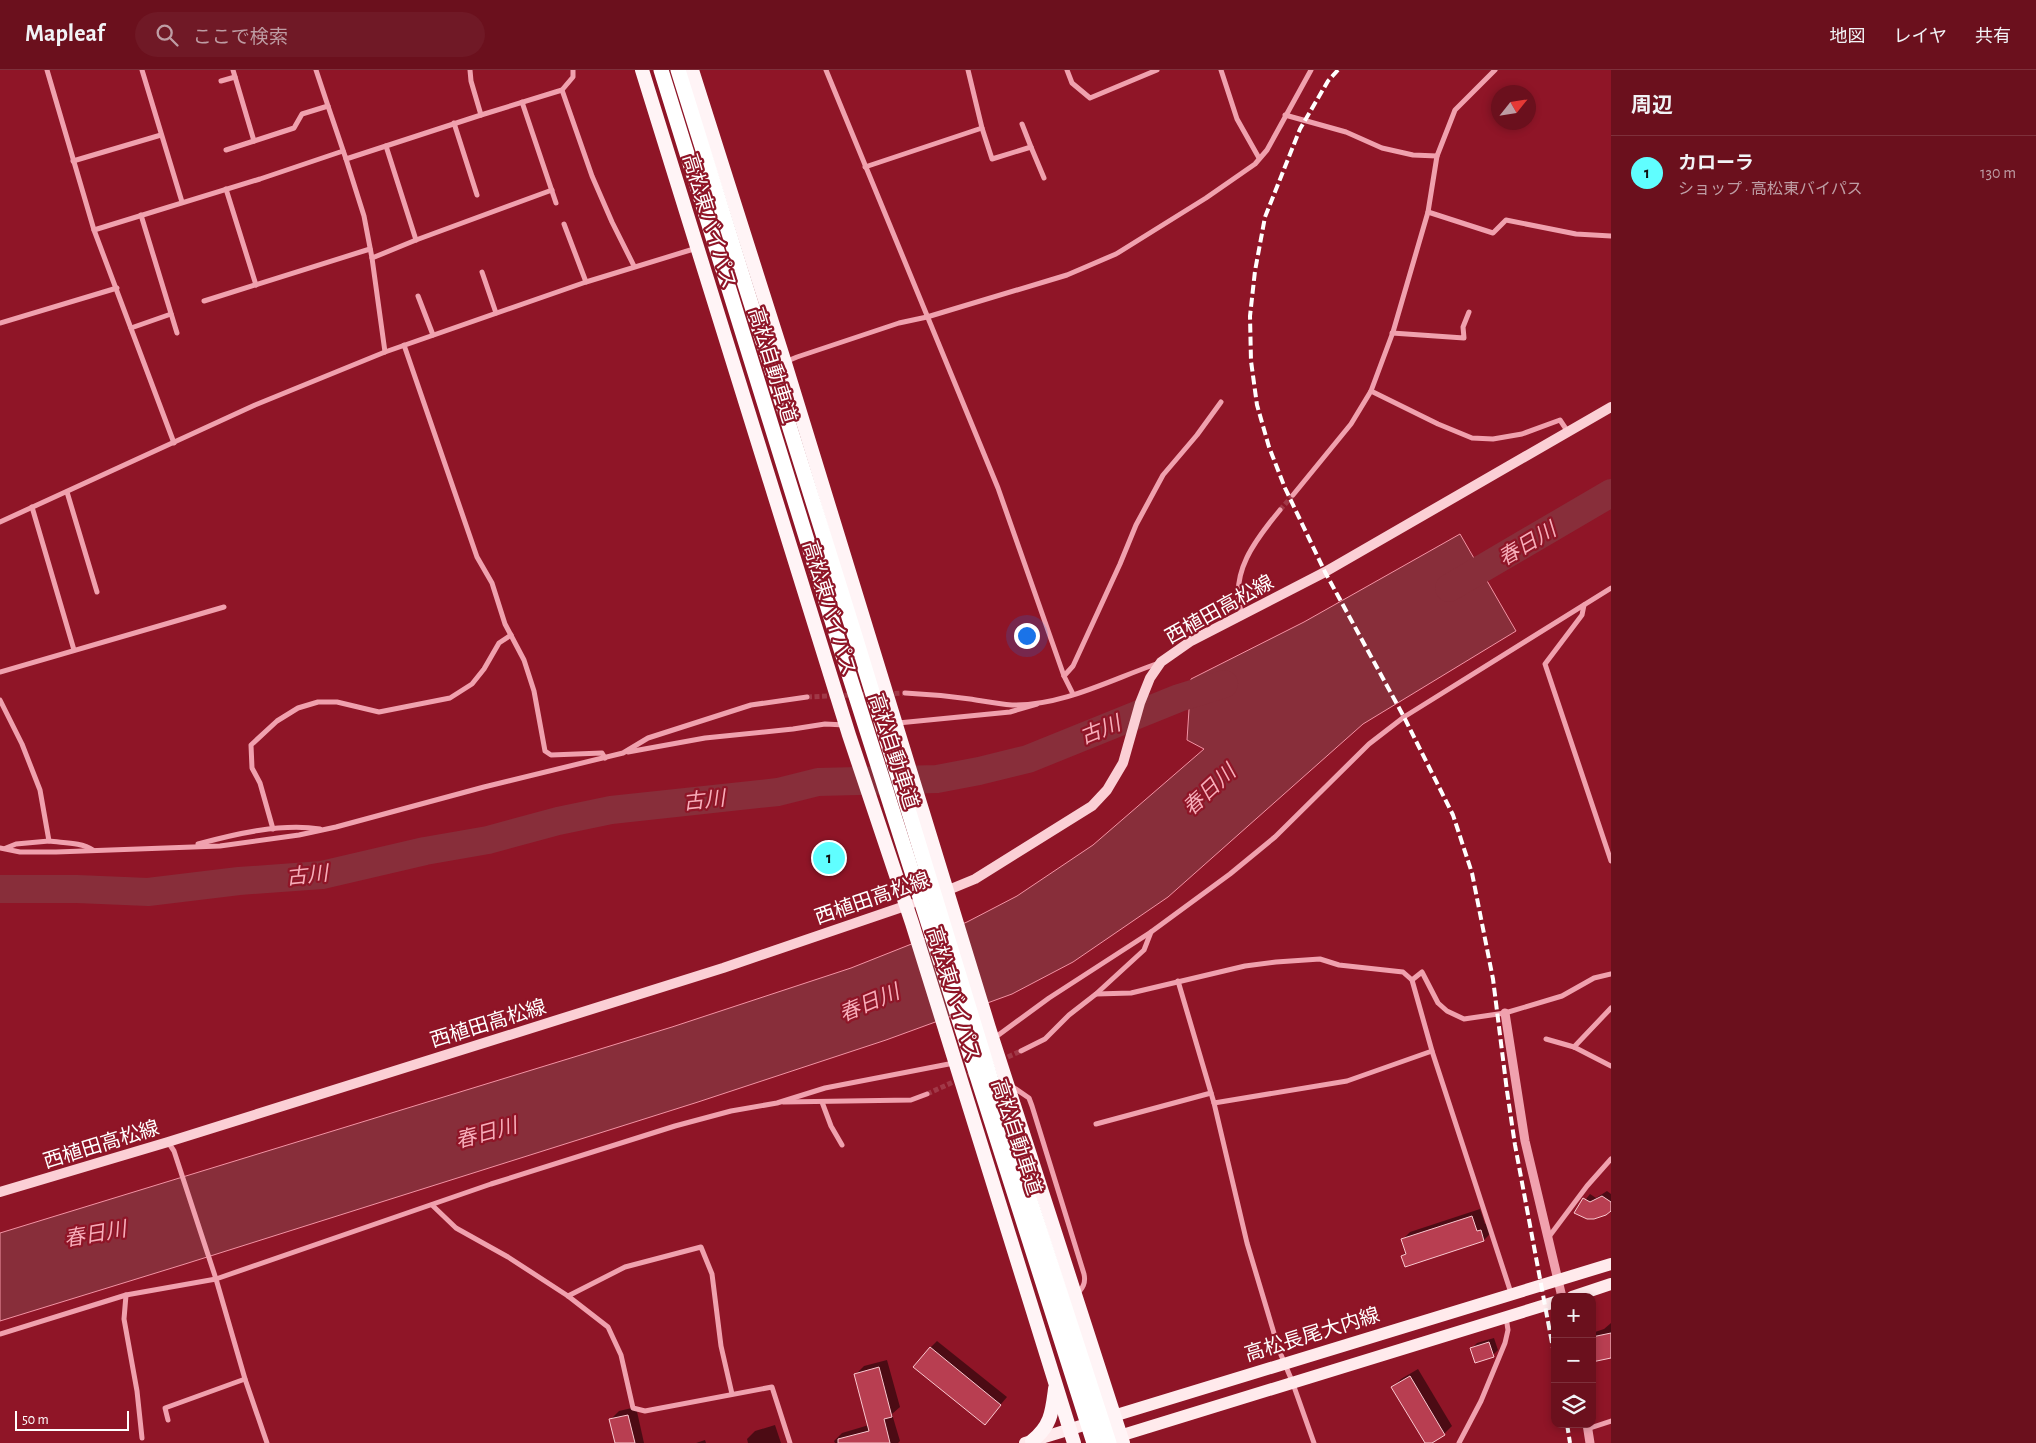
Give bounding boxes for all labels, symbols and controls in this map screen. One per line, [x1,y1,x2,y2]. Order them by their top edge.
search box [135,12,485,57]
icon: search [153,21,181,49]
text: Mapleaf [25,22,105,46]
text: ここで検索 [193,28,288,47]
text: 地図 [1830,28,1866,46]
text: レイヤ [1894,28,1947,46]
text: 共有 [1975,28,2011,46]
north arrow [1491,85,1536,130]
text: 周辺 [1631,95,1673,116]
street label: 高松東バイパス [679,151,740,291]
text: カローラ [1678,154,1754,173]
text: 1 [1644,165,1650,181]
text: 130 m [1980,165,2016,181]
text: ショップ · 高松東バイパス [1678,181,1863,197]
street label: 高松自動車道 [745,305,800,426]
water label: 春日川 [1494,517,1561,570]
street label: 高松東バイパス [799,538,860,678]
street label: 西植田高松線 [1161,570,1277,648]
your location [1014,623,1040,649]
street label: 高松自動車道 [865,691,922,811]
water label: 古川 [1076,711,1125,748]
water label: 春日川 [1178,759,1241,820]
water label: 古川 [682,787,728,813]
pin: 1 [813,839,845,877]
water label: 古川 [285,862,331,888]
street label: 西植田高松線 [812,868,932,928]
street label: 高松東バイパス [923,924,984,1064]
water label: 春日川 [836,980,904,1025]
street label: 西植田高松線 [427,995,549,1051]
street label: 高松自動車道 [988,1077,1045,1197]
water label: 春日川 [453,1114,521,1152]
street label: 西植田高松線 [40,1116,162,1172]
water label: 春日川 [62,1217,130,1250]
map controls [1551,1293,1596,1428]
button: + [1551,1293,1596,1338]
street label: 高松長尾大内線 [1242,1303,1382,1365]
button: − [1551,1338,1596,1383]
button: layers [1551,1383,1596,1428]
scale bar [15,1408,129,1431]
text: 50 m [22,1413,49,1427]

